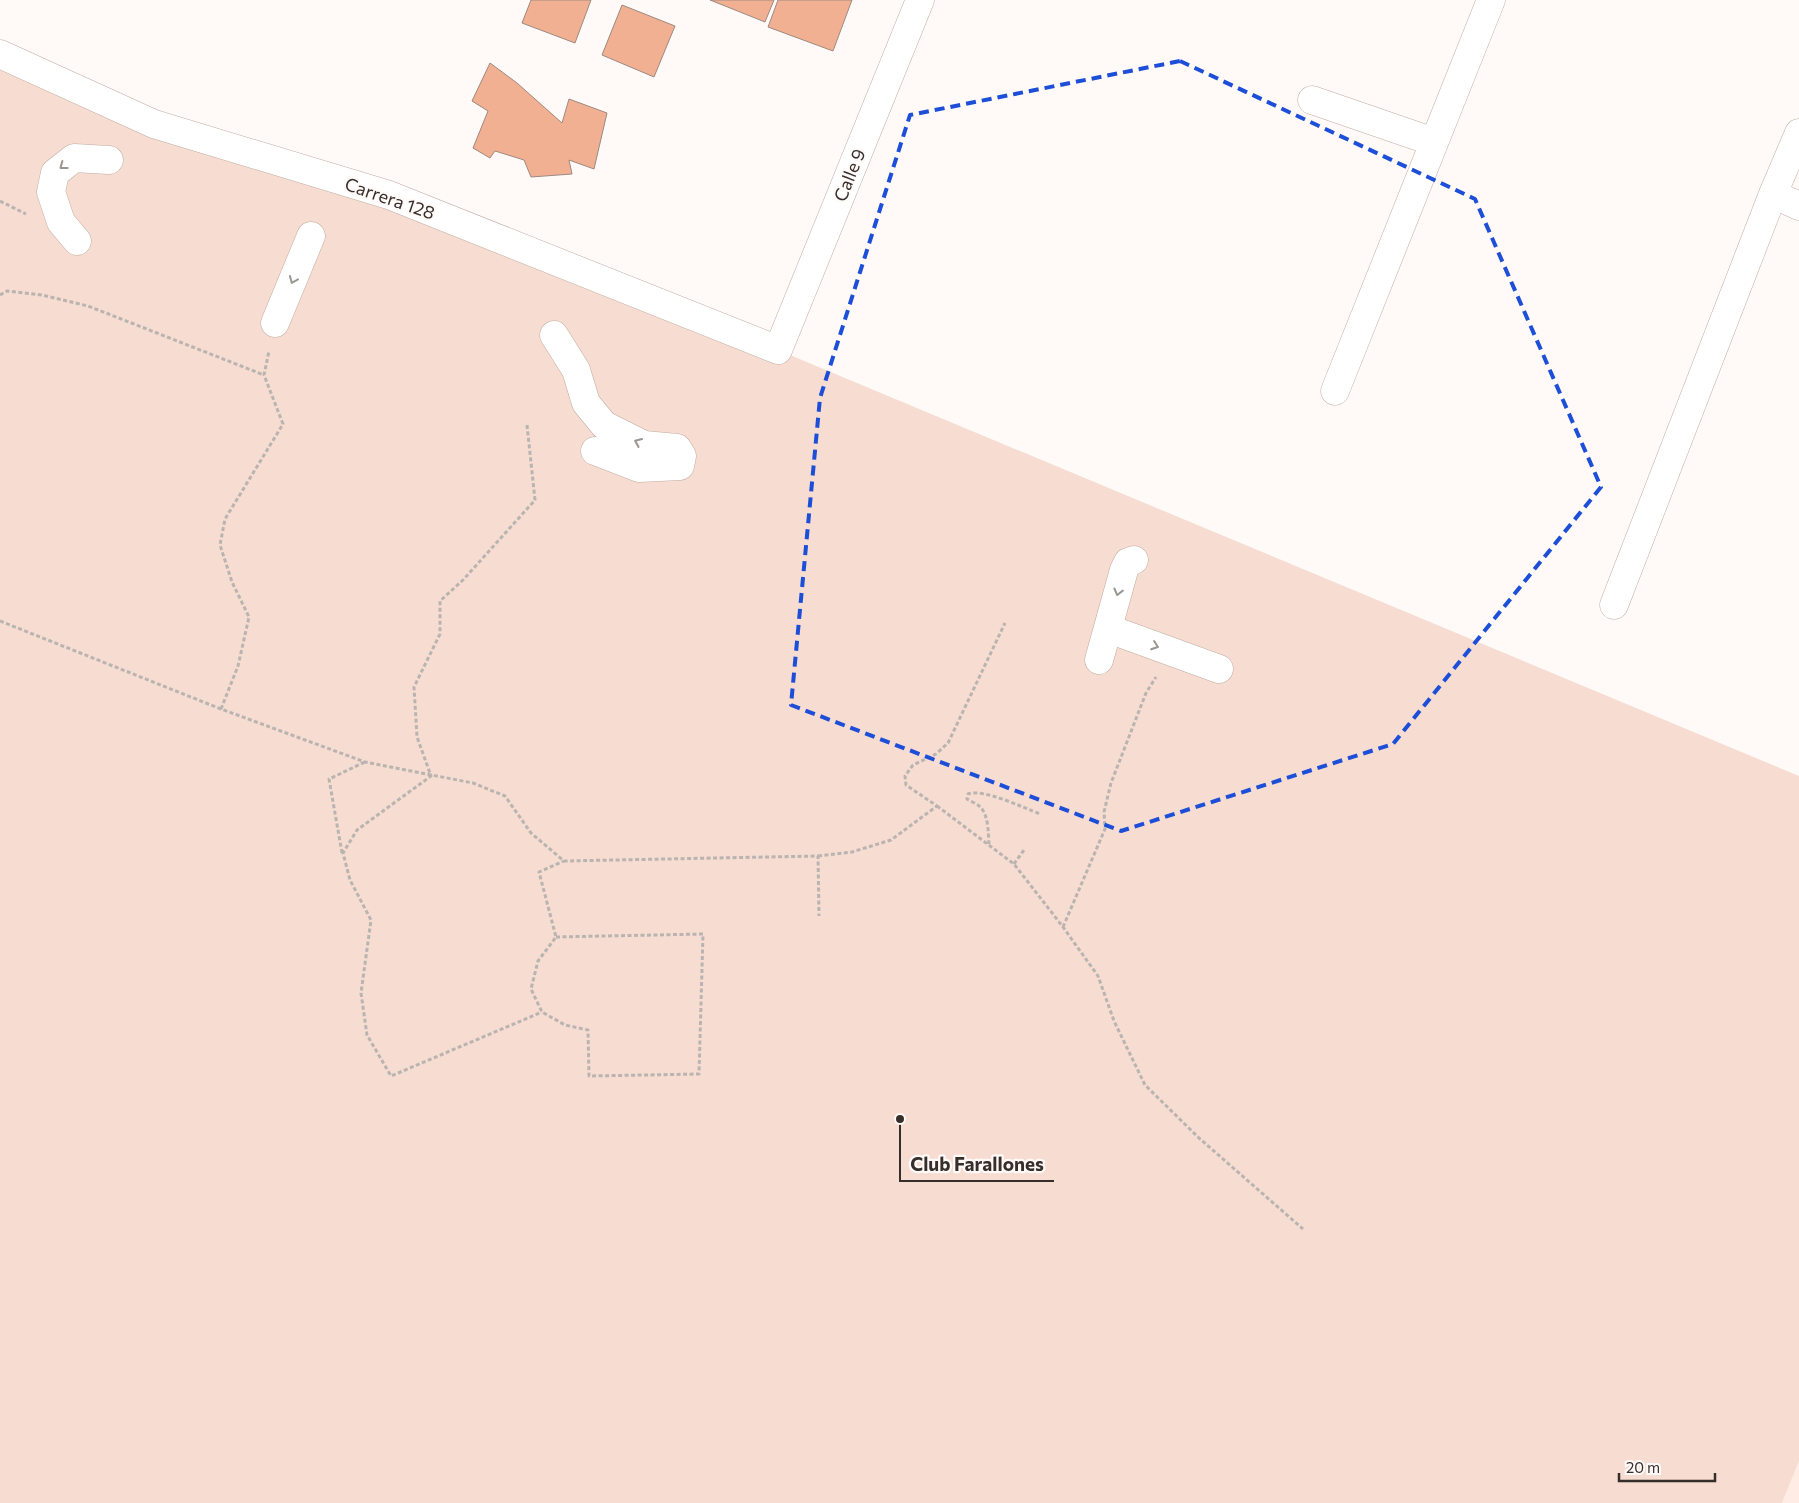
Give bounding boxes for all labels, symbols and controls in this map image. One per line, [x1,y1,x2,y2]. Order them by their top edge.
street label: Calle 9 [829,145,869,205]
one-way arrow [59,160,69,169]
street label: Carrera 128 [342,172,438,224]
one-way arrow [289,275,299,284]
one-way arrow [635,438,644,448]
one-way arrow [1113,588,1124,597]
one-way arrow [1150,640,1158,650]
callout: Club Farallones [900,1147,1054,1181]
text: Club Farallones [910,1152,1044,1175]
scale bar [1619,1450,1715,1482]
text: 20 m [1626,1458,1660,1476]

